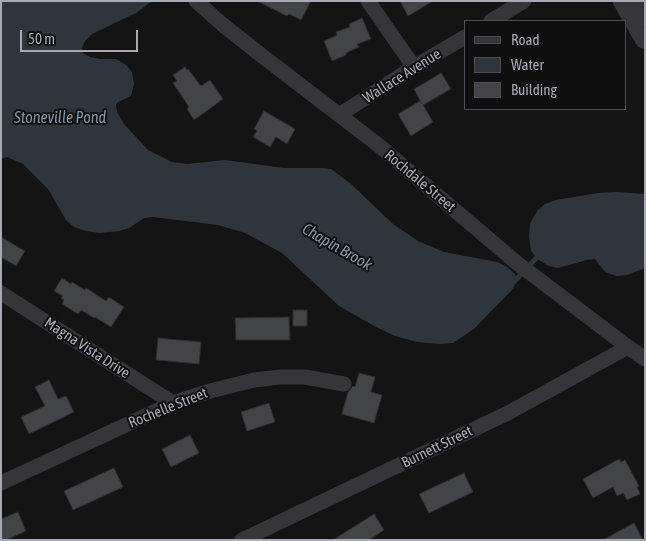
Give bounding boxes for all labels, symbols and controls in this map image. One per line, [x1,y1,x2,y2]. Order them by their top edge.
scale bar [22,20,140,52]
legend [463,20,626,110]
text: 50 m [28,30,55,47]
text: Road [511,31,540,48]
street label: Wallace Avenue [360,45,444,107]
text: Water [511,56,544,73]
text: Building [511,81,557,98]
water label: Stoneville Pond [14,108,106,128]
street label: Rochdale Street [381,146,459,216]
water label: Chapin Brook [299,219,375,275]
street label: Magna Vista Drive [41,314,133,382]
street label: Rochelle Street [126,384,210,432]
street label: Burnett Street [399,422,475,472]

